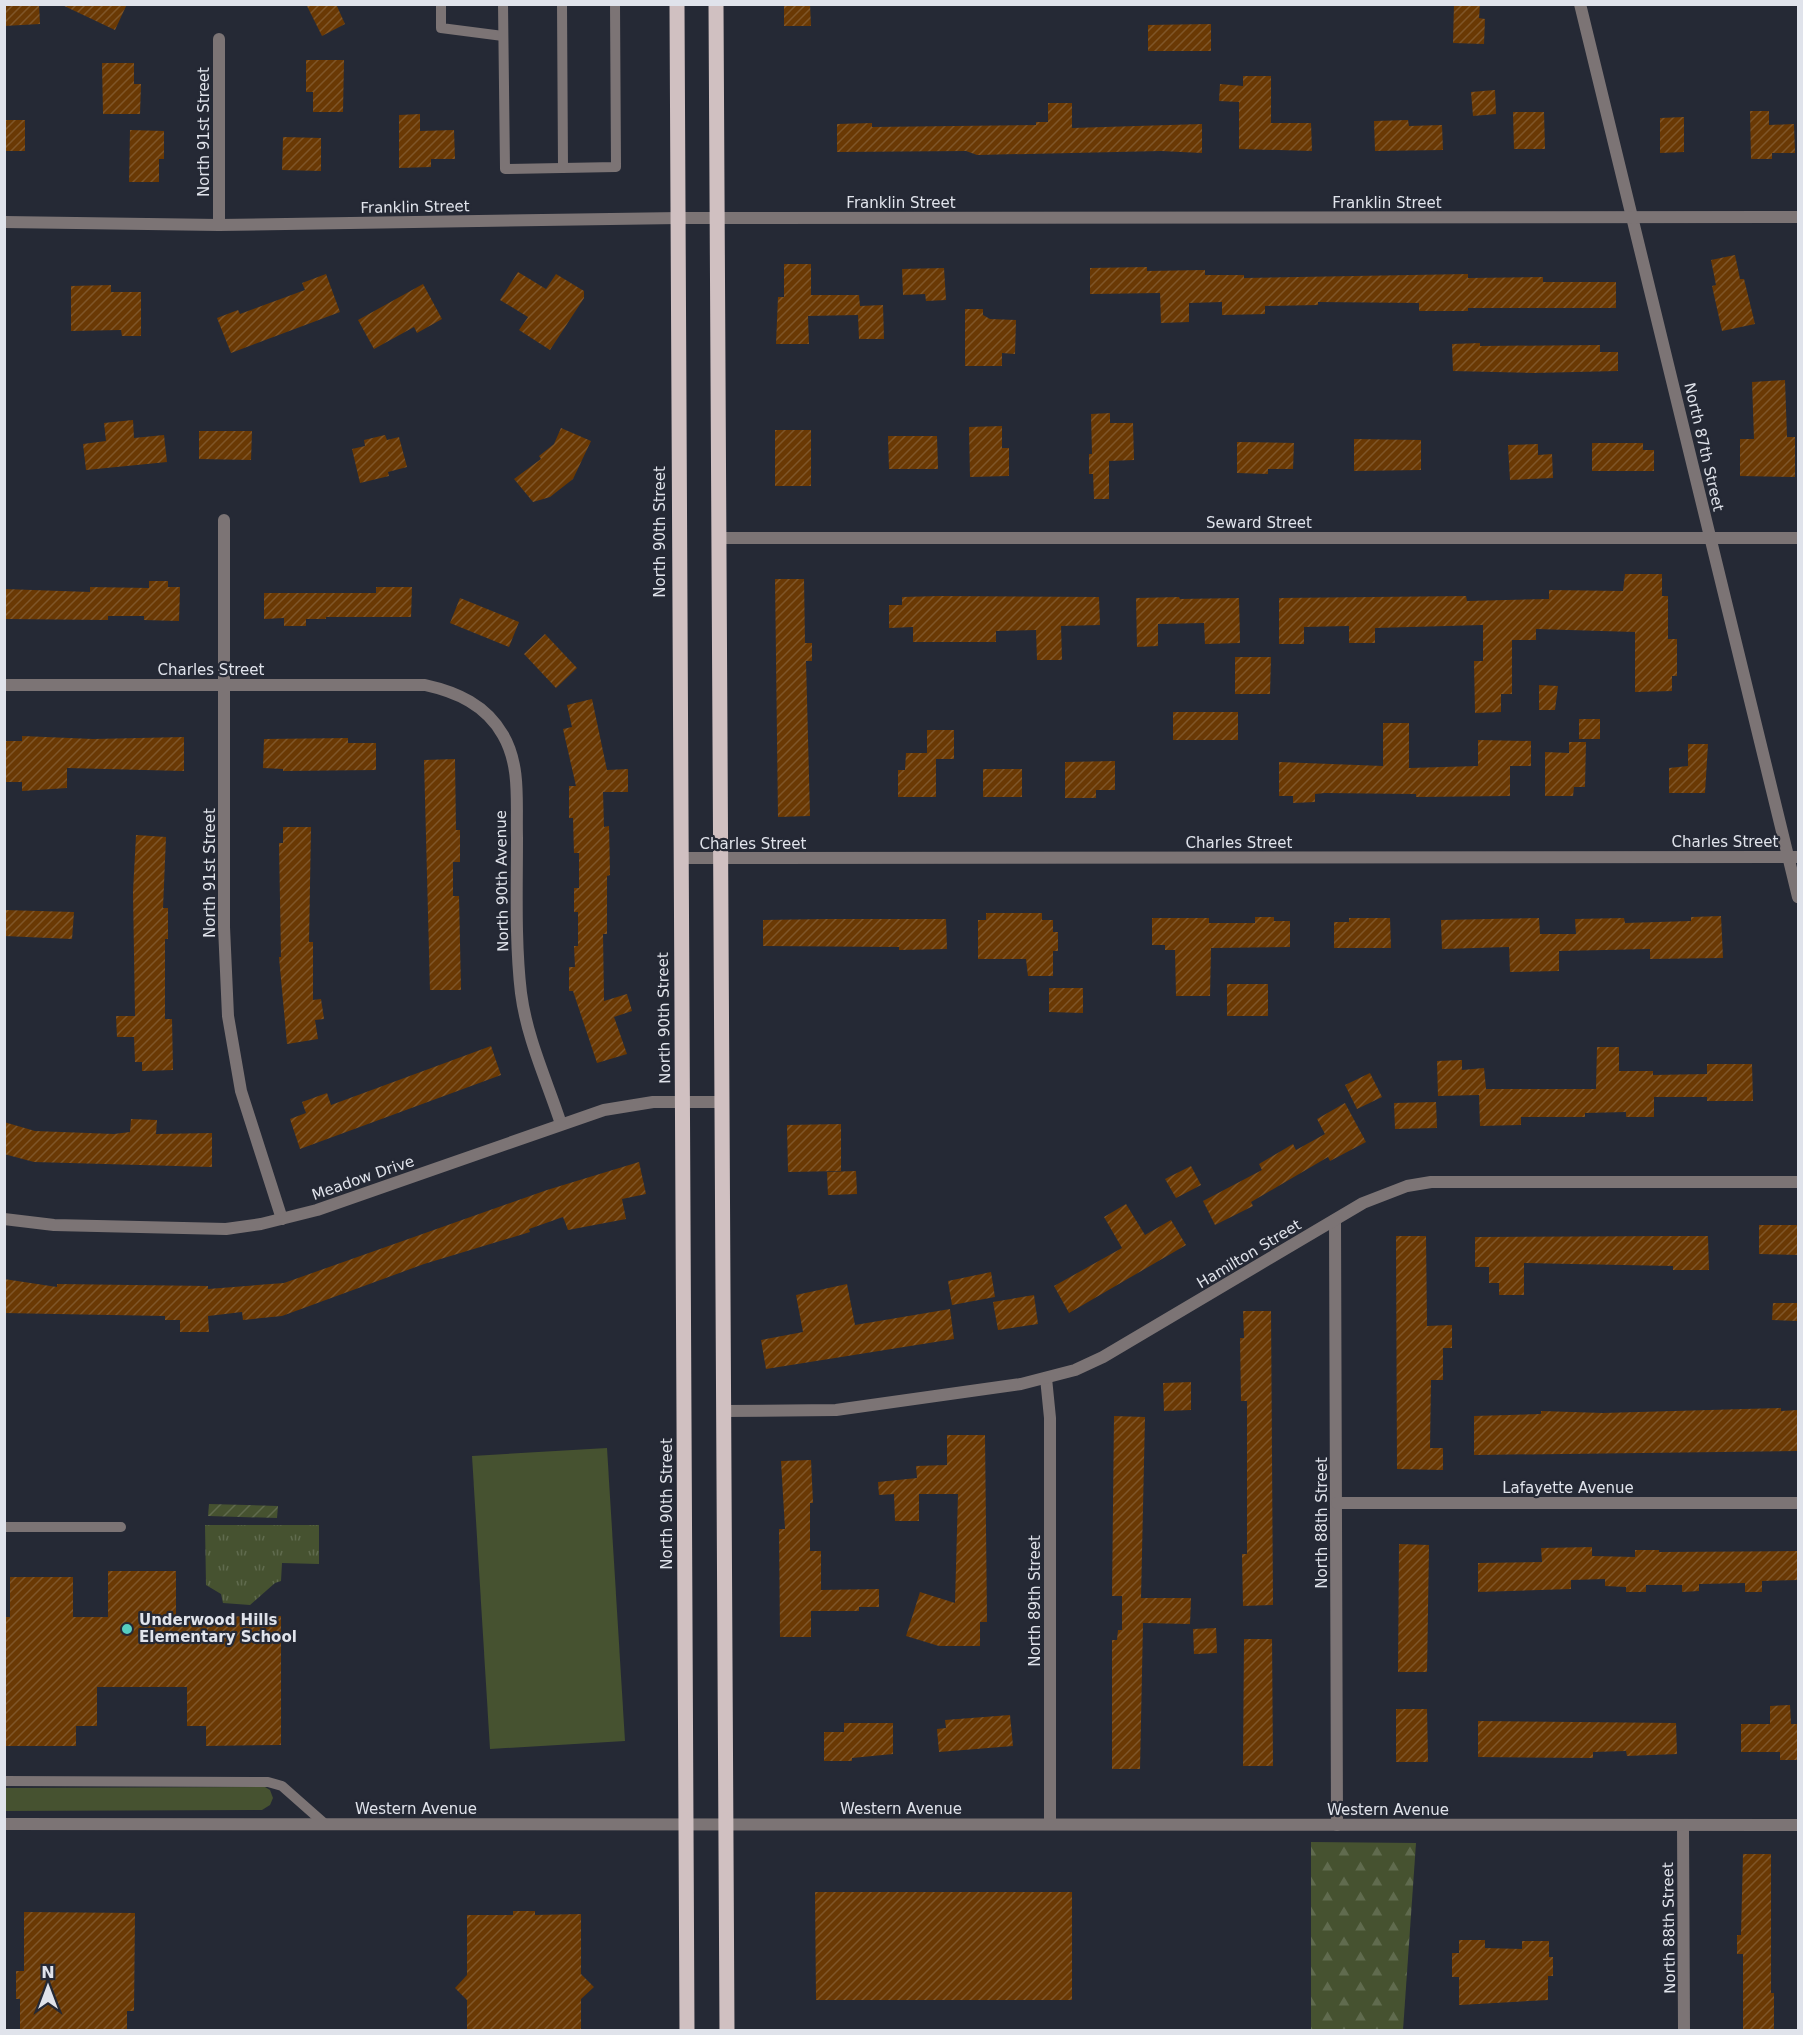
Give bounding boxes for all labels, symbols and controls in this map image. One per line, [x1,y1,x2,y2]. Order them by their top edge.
street label: North 91st Street [195,67,213,197]
street label: Franklin Street [846,194,956,212]
street label: Franklin Street [1332,194,1442,212]
street label: Franklin Street [360,197,470,217]
street label: North 87th Street [1680,381,1728,513]
street label: North 90th Street [651,466,669,598]
street label: Seward Street [1206,514,1312,532]
street label: Charles Street [158,661,265,679]
street label: North 91st Street [201,808,219,938]
street label: North 90th Avenue [492,810,512,952]
street label: Charles Street [1672,833,1779,851]
street label: Charles Street [1186,834,1293,852]
street label: Charles Street [700,835,807,853]
street label: North 90th Street [654,952,674,1084]
street label: Meadow Drive [309,1152,417,1204]
street label: Hamilton Street [1194,1216,1304,1292]
street label: North 90th Street [658,1438,676,1570]
street label: North 88th Street [1313,1457,1331,1589]
street label: Lafayette Avenue [1502,1479,1634,1497]
street label: North 89th Street [1026,1535,1044,1667]
place label: Underwood Hills Elementary School [139,1611,297,1646]
marker: Underwood Hills Elementary School [120,1622,134,1636]
street label: Western Avenue [355,1800,477,1818]
street label: Western Avenue [840,1800,962,1818]
street label: Western Avenue [1327,1801,1449,1819]
street label: North 88th Street [1659,1862,1679,1994]
north arrow [18,1957,78,2017]
text: N [41,1963,55,1982]

